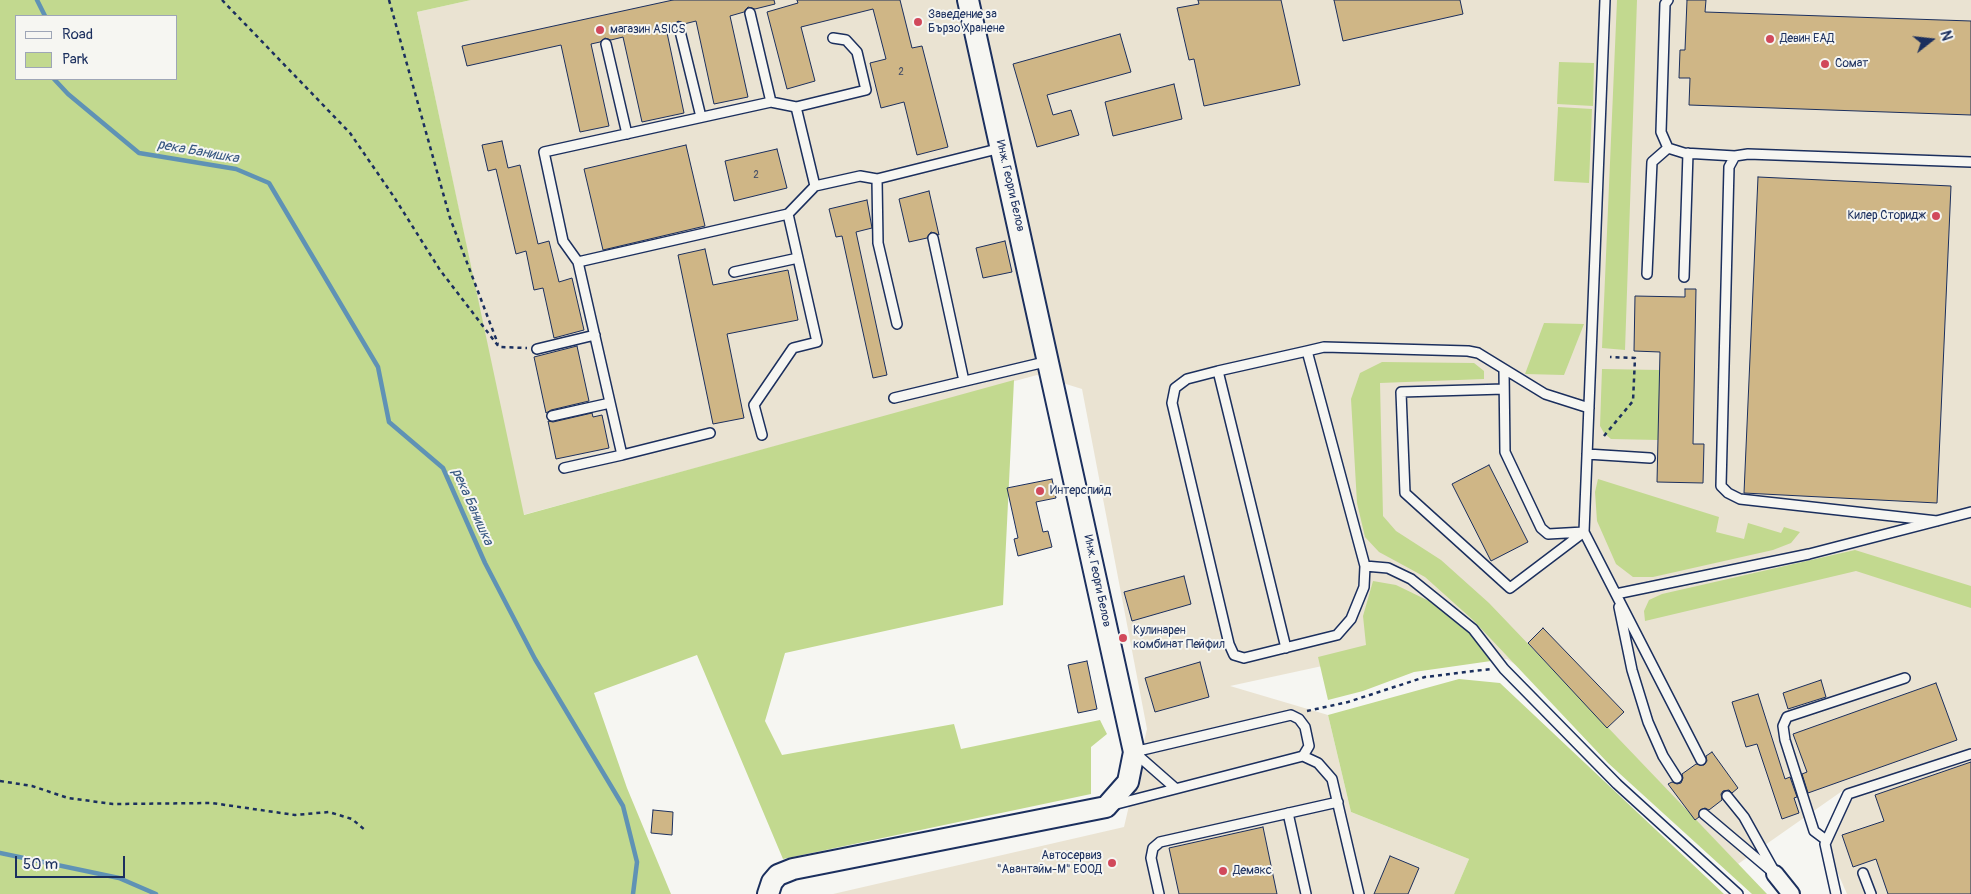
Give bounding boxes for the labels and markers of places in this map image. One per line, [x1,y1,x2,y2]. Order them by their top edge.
place label: Заведение за Бързо Хранене [928,8,1005,36]
marker: Заведение за Бързо Хранене [912,16,924,28]
place label: магазин ASICS [610,23,685,37]
marker: магазин ASICS [594,24,606,36]
place label: Девин ЕАД [1780,32,1834,46]
marker: Девин ЕАД [1764,33,1776,45]
place label: Сомат [1835,57,1868,71]
marker: Сомат [1819,58,1831,70]
place label: Килер Сторидж [1848,209,1926,223]
marker: Килер Сторидж [1930,210,1942,222]
place label: Интерспийд [1050,484,1111,498]
marker: Интерспийд [1034,485,1046,497]
place label: Кулинарен комбинат Пейфил [1133,624,1225,652]
marker: Кулинарен комбинат Пейфил [1117,632,1129,644]
place label: Автосервиз "Авантайм-М" ЕООД [997,849,1102,877]
marker: Автосервиз "Авантайм-М" ЕООД [1106,857,1118,869]
place label: Демакс [1233,864,1272,878]
marker: Демакс [1217,865,1229,877]

